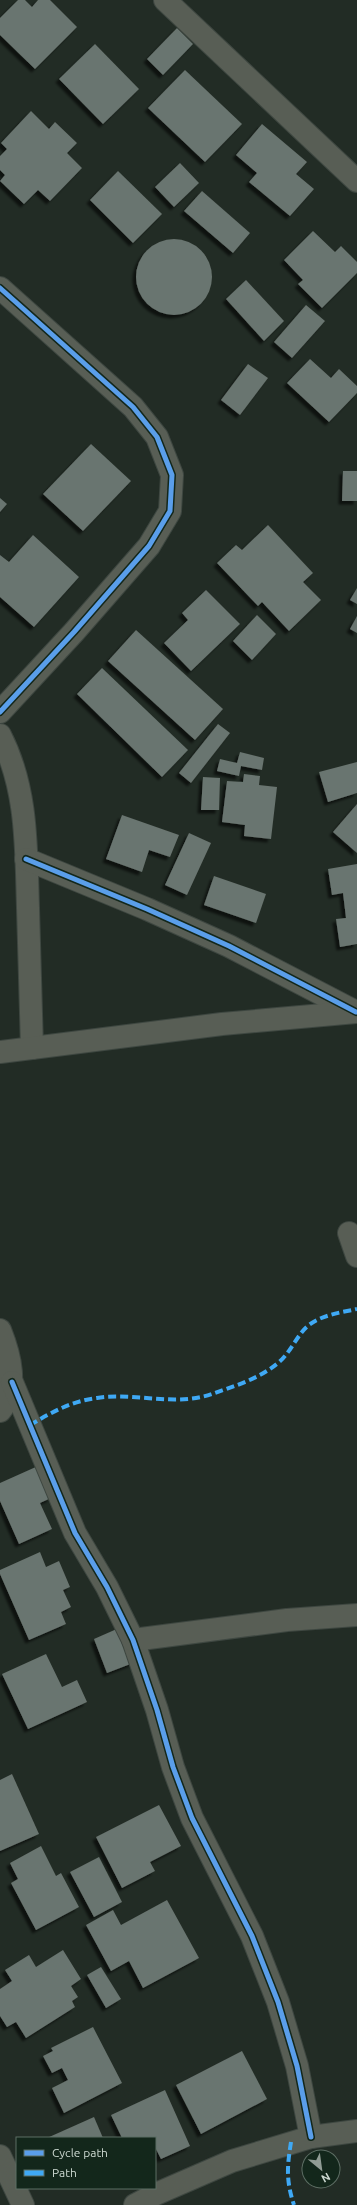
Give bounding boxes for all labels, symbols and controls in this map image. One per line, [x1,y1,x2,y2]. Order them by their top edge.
legend [16,2137,156,2189]
text: Cycle path [52,2146,108,2159]
north arrow [301,2149,341,2189]
text: Path [52,2166,77,2179]
text: N [319,2171,332,2185]

